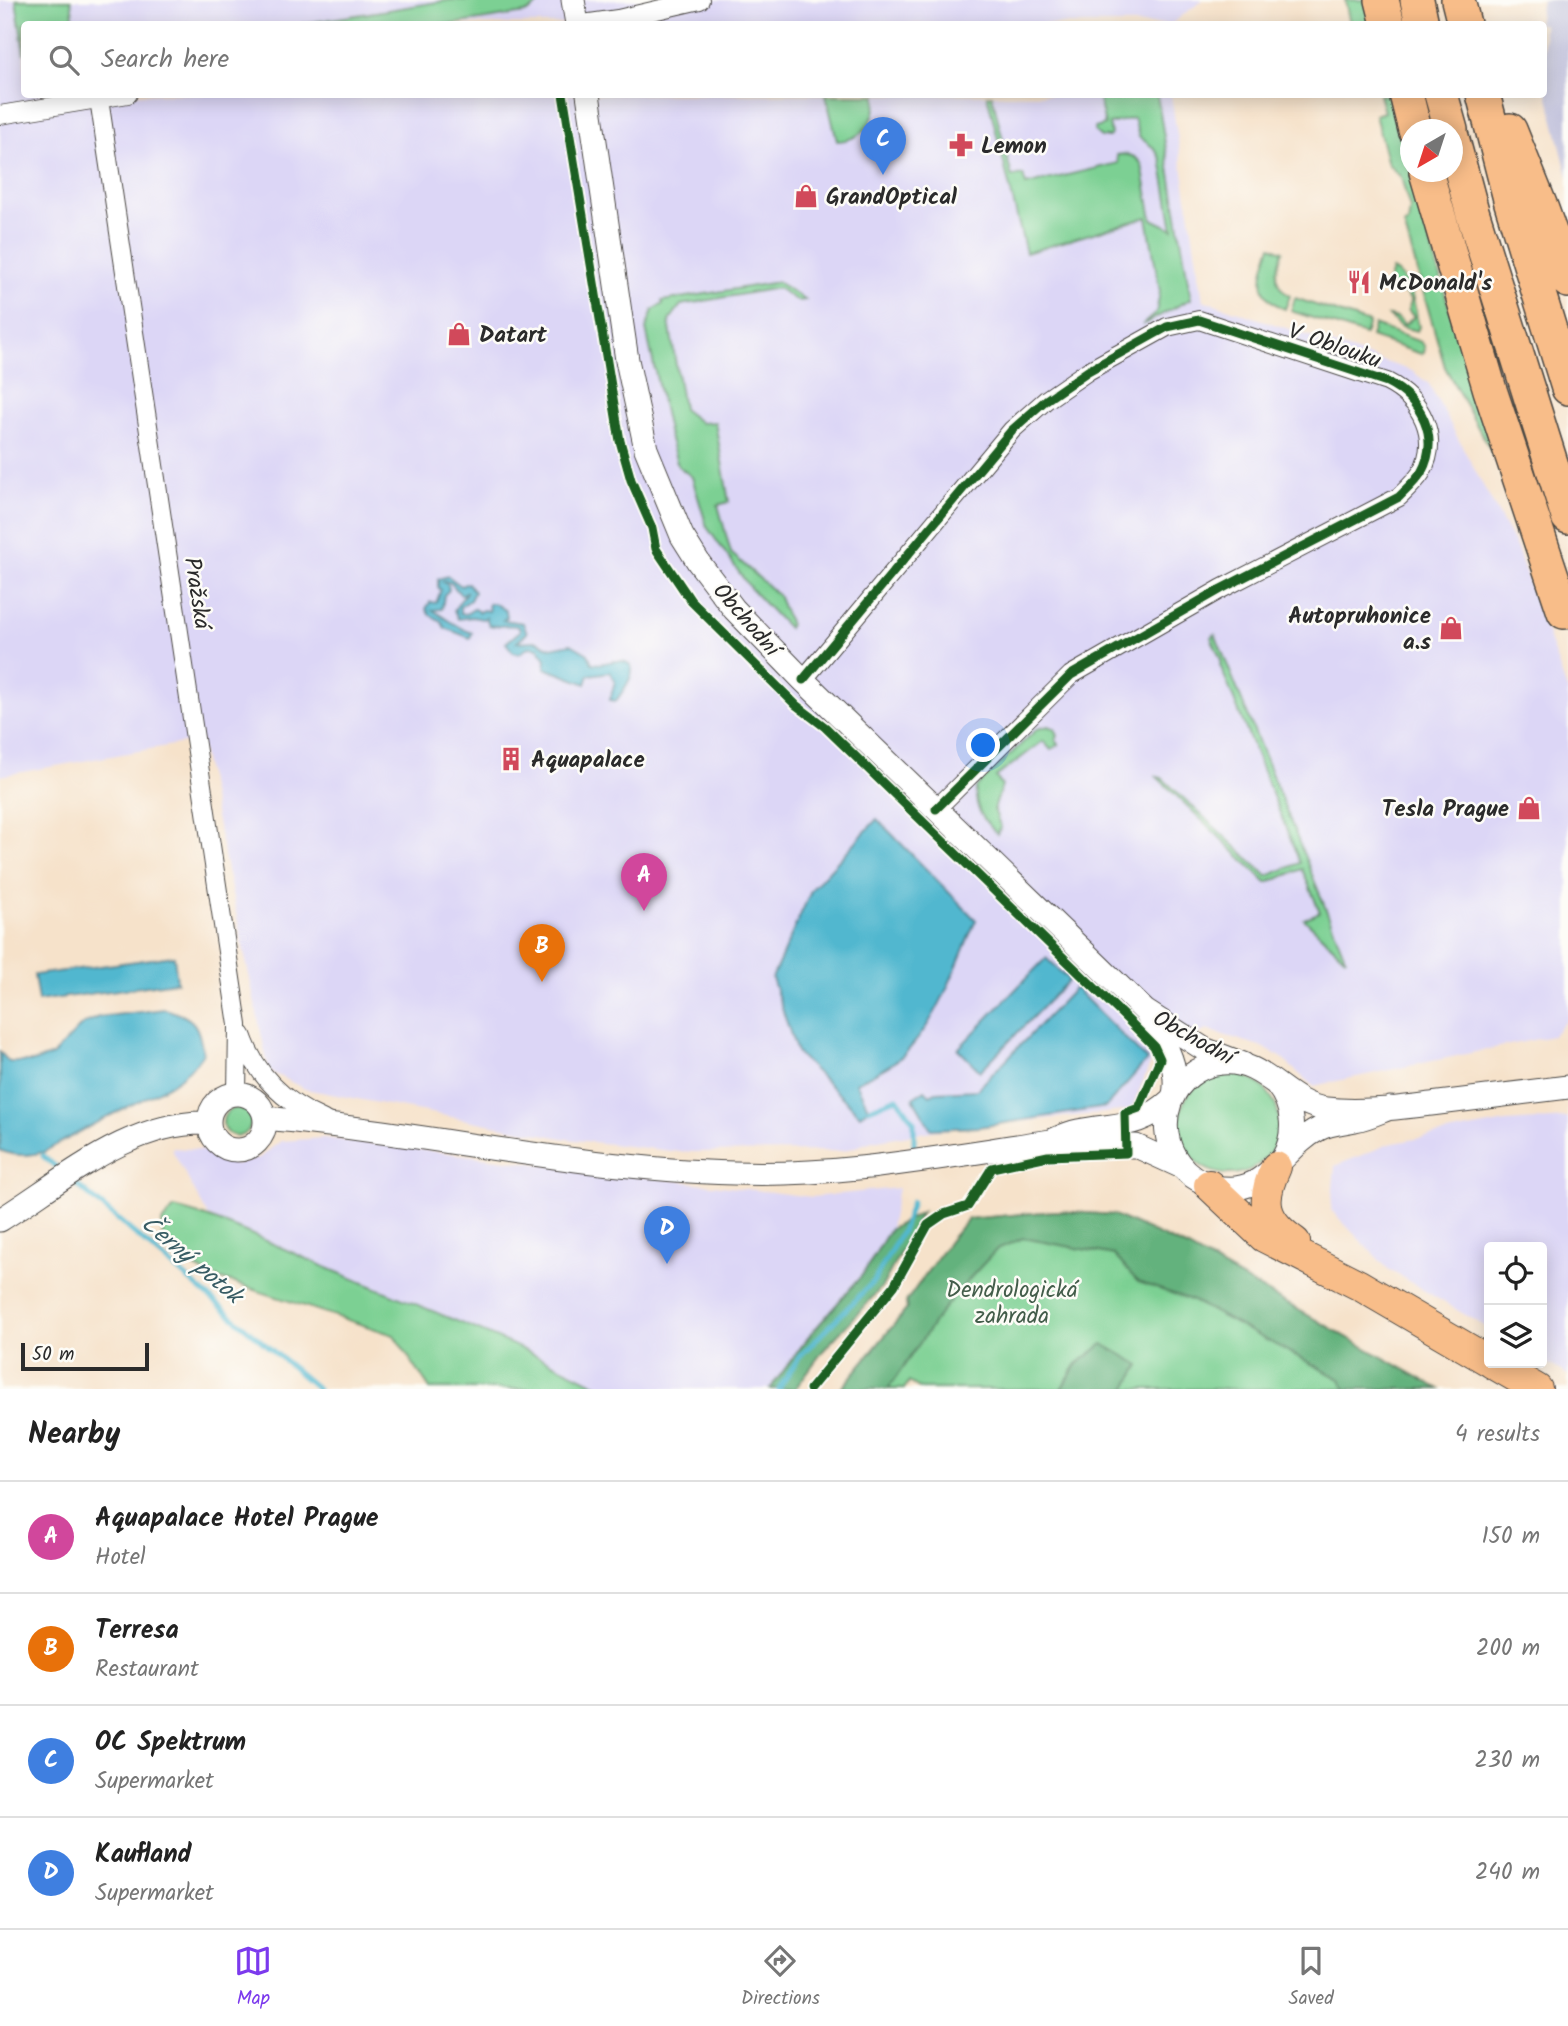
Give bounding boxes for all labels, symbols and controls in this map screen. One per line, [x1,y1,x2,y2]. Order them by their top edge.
search box [21,21,1547,98]
text: Search here [101,39,229,81]
icon: search [45,41,83,79]
pin: C [860,117,906,175]
north arrow [1400,119,1463,182]
place label: Lemon [981,129,1047,165]
pharmacy icon: Lemon [947,131,975,159]
place label: GrandOptical [826,180,958,216]
shop icon: GrandOptical [792,182,820,210]
place label: McDonald's [1379,266,1492,302]
restaurant icon: McDonald's [1345,268,1373,296]
street label: V Oblouku [1283,314,1386,380]
place label: Datart [479,318,547,354]
shop icon: Datart [445,320,473,348]
street label: Pražská [173,555,220,634]
street label: Obchodní [703,575,790,668]
place label: Autopruhonice a.s [1288,599,1431,661]
shop icon: Autopruhonice a.s [1437,614,1465,642]
your location [966,728,1000,762]
place label: Aquapalace [531,743,645,779]
building icon: Aquapalace [497,745,525,773]
place label: Tesla Prague [1382,792,1509,828]
shop icon: Tesla Prague [1515,794,1543,822]
pin: A [621,853,667,911]
pin: B [519,924,565,982]
street label: Obchodní [1146,1002,1243,1078]
water label: Černý potok [131,1206,253,1317]
pin: D [644,1206,690,1264]
map controls [1484,1242,1547,1368]
button: locate [1484,1242,1547,1305]
park label: Dendrologická zahrada [946,1273,1080,1335]
button: layers [1484,1305,1547,1368]
scale bar [21,1340,149,1372]
text: 50 m [32,1340,74,1370]
text: Nearby [28,1411,120,1459]
text: 4 results [1455,1417,1540,1453]
text: Aquapalace Hotel Prague [95,1498,379,1540]
text: A [44,1519,58,1555]
text: 150 m [1481,1519,1540,1555]
text: Hotel [95,1540,146,1576]
text: Terresa [95,1610,179,1652]
text: B [44,1631,58,1667]
text: 200 m [1476,1631,1540,1667]
text: Restaurant [95,1652,199,1688]
text: OC Spektrum [95,1722,246,1764]
text: C [44,1743,58,1779]
text: 230 m [1474,1743,1540,1779]
text: Supermarket [95,1764,214,1800]
text: Kaufland [95,1834,192,1876]
text: D [43,1855,59,1891]
text: 240 m [1475,1855,1540,1891]
text: Supermarket [95,1876,214,1912]
tab: Map [234,1942,272,2014]
tab: Directions [741,1942,820,2014]
tab: Saved [1289,1942,1334,2014]

